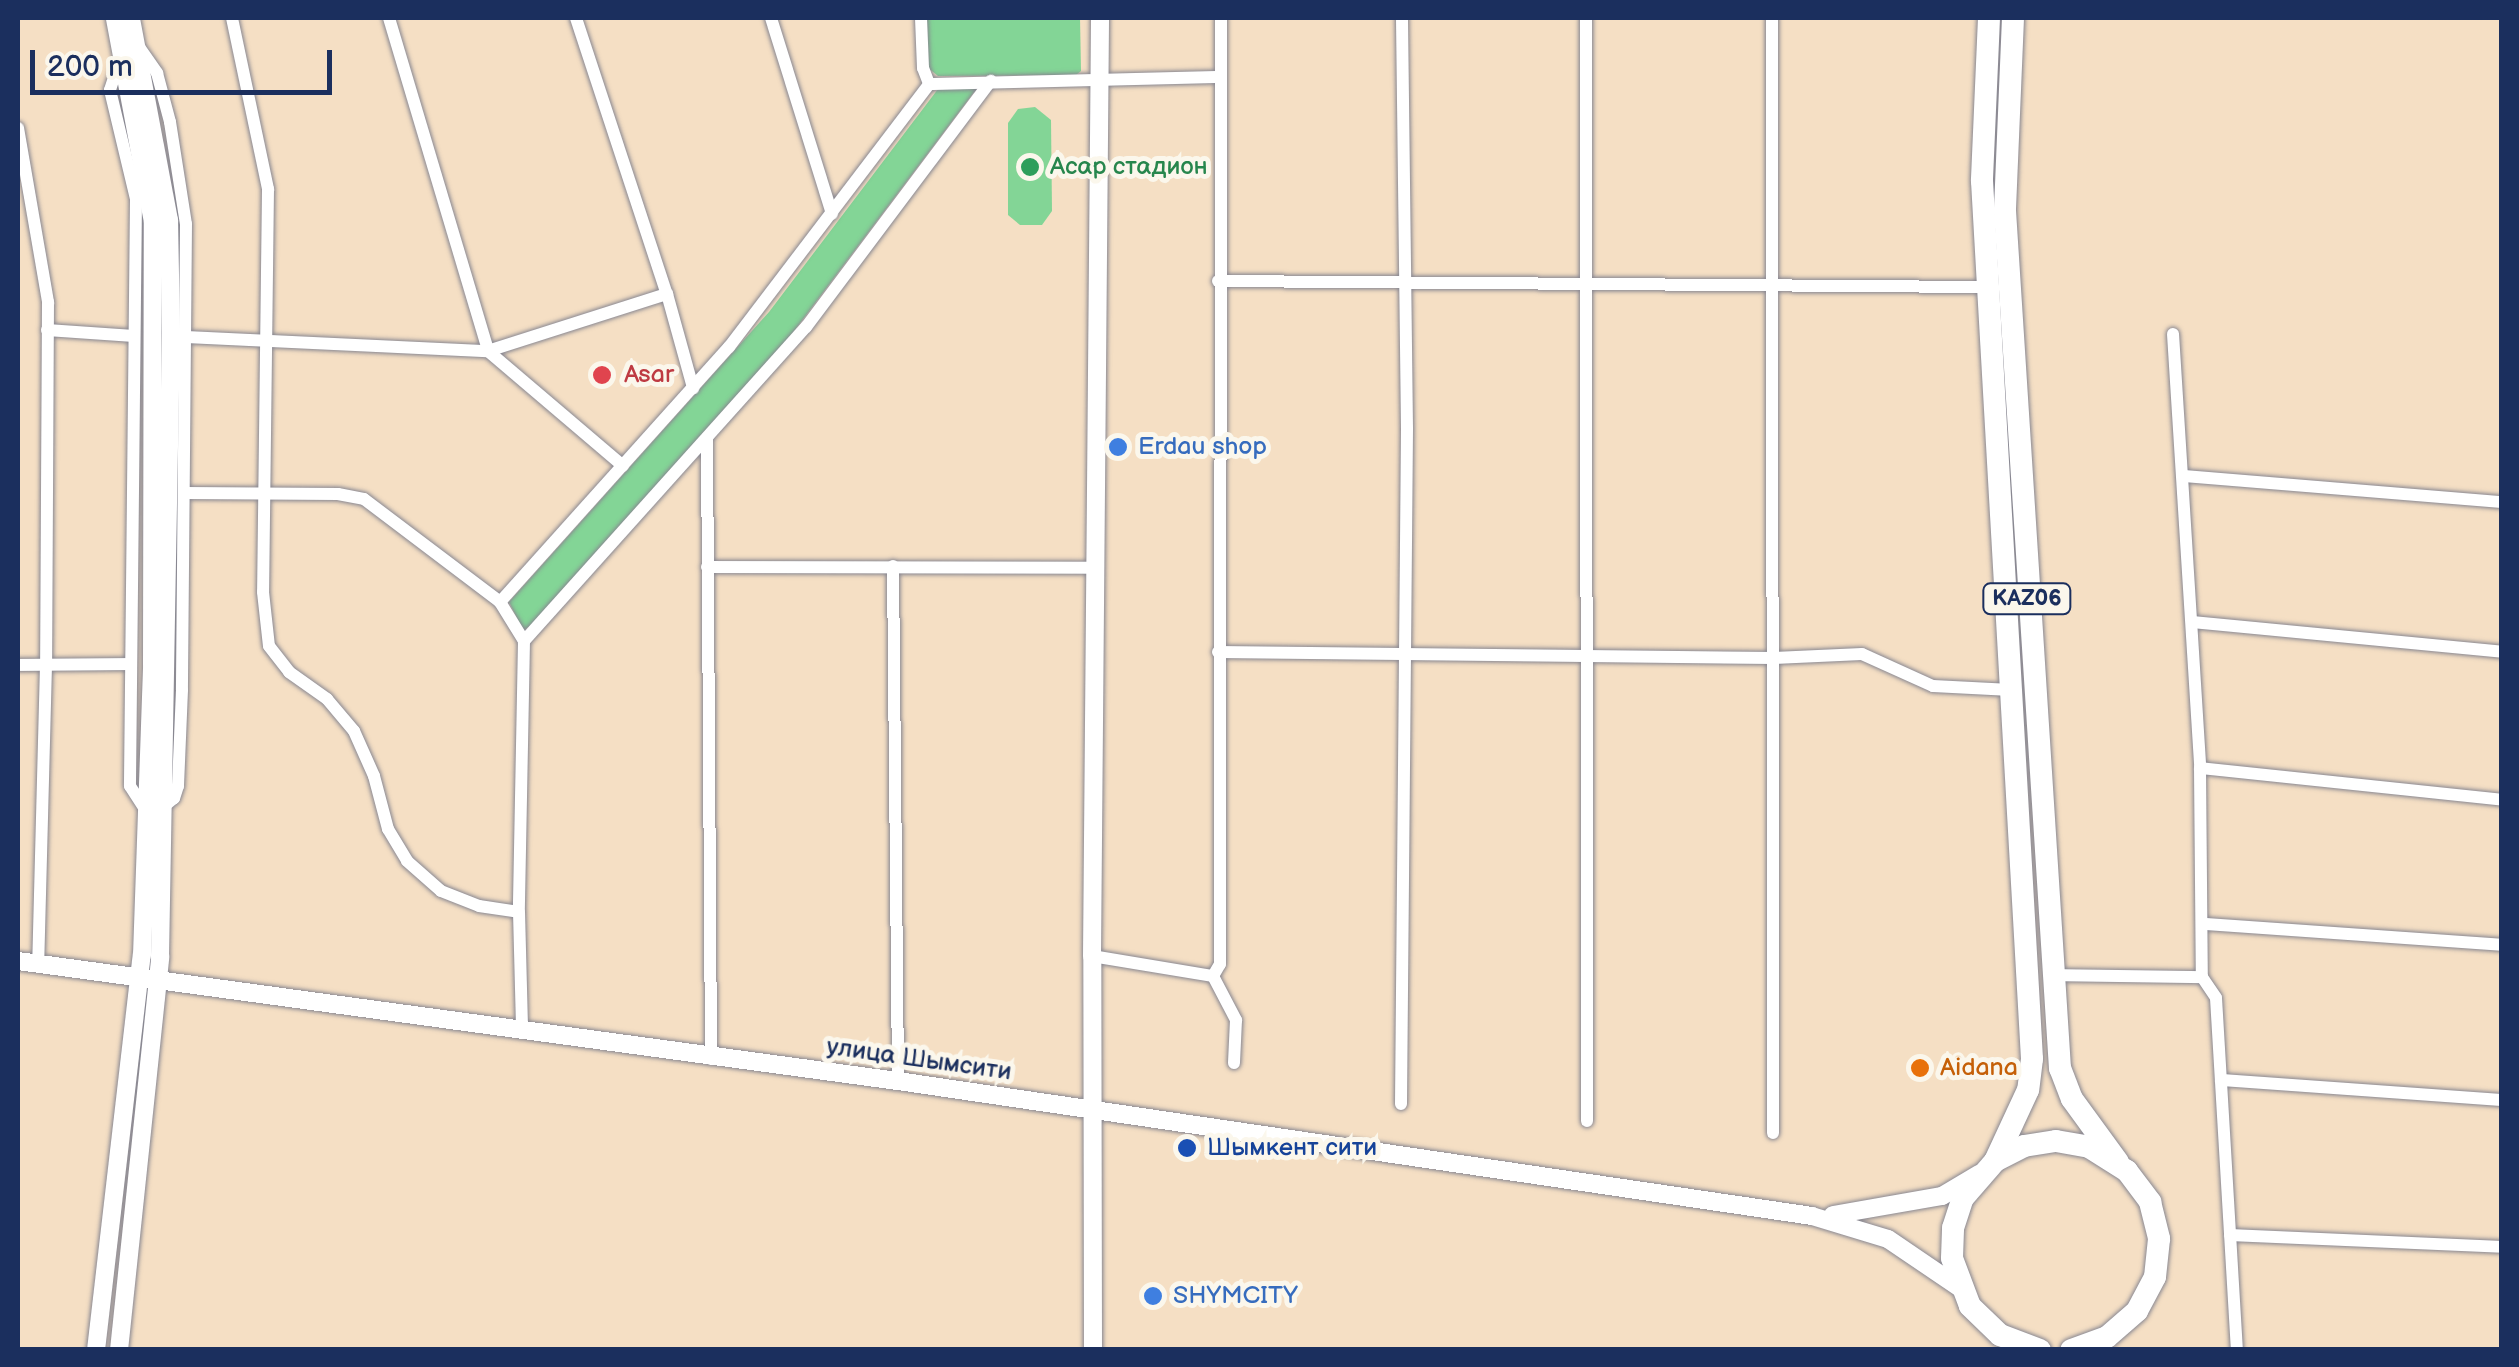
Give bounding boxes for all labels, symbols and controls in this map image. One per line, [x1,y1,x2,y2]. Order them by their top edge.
scale bar [35,30,338,92]
text: 200 m [47,49,133,85]
place label: Асар стадион [1050,152,1208,182]
marker: Асар стадион [1019,156,1041,178]
place label: Asar [624,360,674,390]
marker: Asar [589,362,615,388]
place label: Erdau shop [1138,432,1267,462]
marker: Erdau shop [1107,436,1129,458]
road number: KАZ06 [1982,582,2072,616]
street label: улица Шымсити [825,1032,1013,1088]
place label: Aidana [1940,1053,2018,1083]
marker: Aidana [1909,1057,1931,1079]
place label: Шымкент сити [1207,1133,1377,1163]
marker: Шымкент сити [1176,1137,1198,1159]
place label: SHYMCITY [1173,1281,1298,1311]
marker: SHYMCITY [1142,1285,1164,1307]

